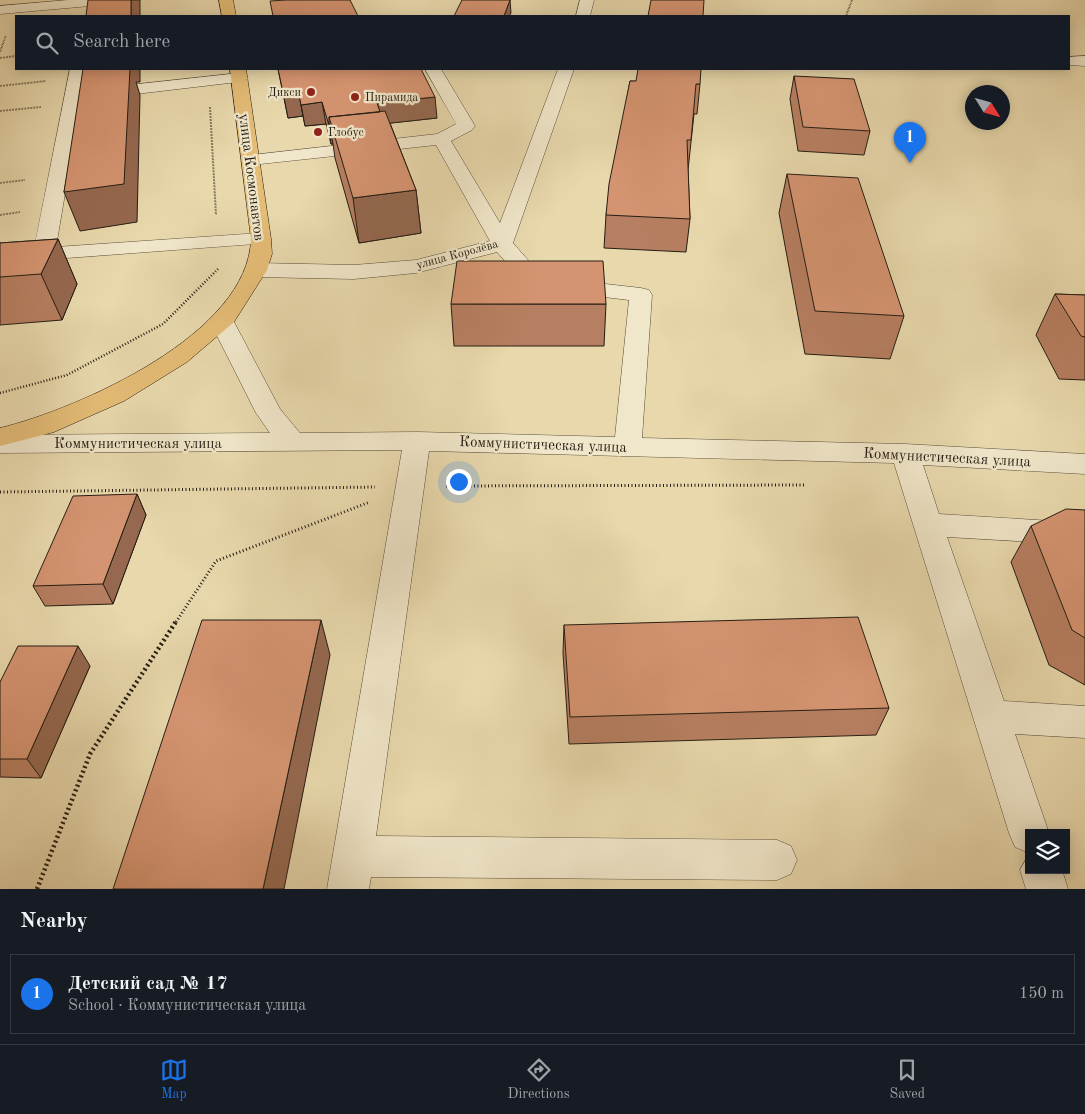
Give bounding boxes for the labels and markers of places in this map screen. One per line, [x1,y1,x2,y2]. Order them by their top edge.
marker: Дикси [305,86,317,98]
place label: Дикси [268,87,301,99]
marker: Пирамида [349,91,361,103]
place label: Пирамида [365,92,418,104]
pin: 1 [894,122,926,163]
marker: Глобус [312,126,324,138]
place label: Глобус [328,127,364,139]

